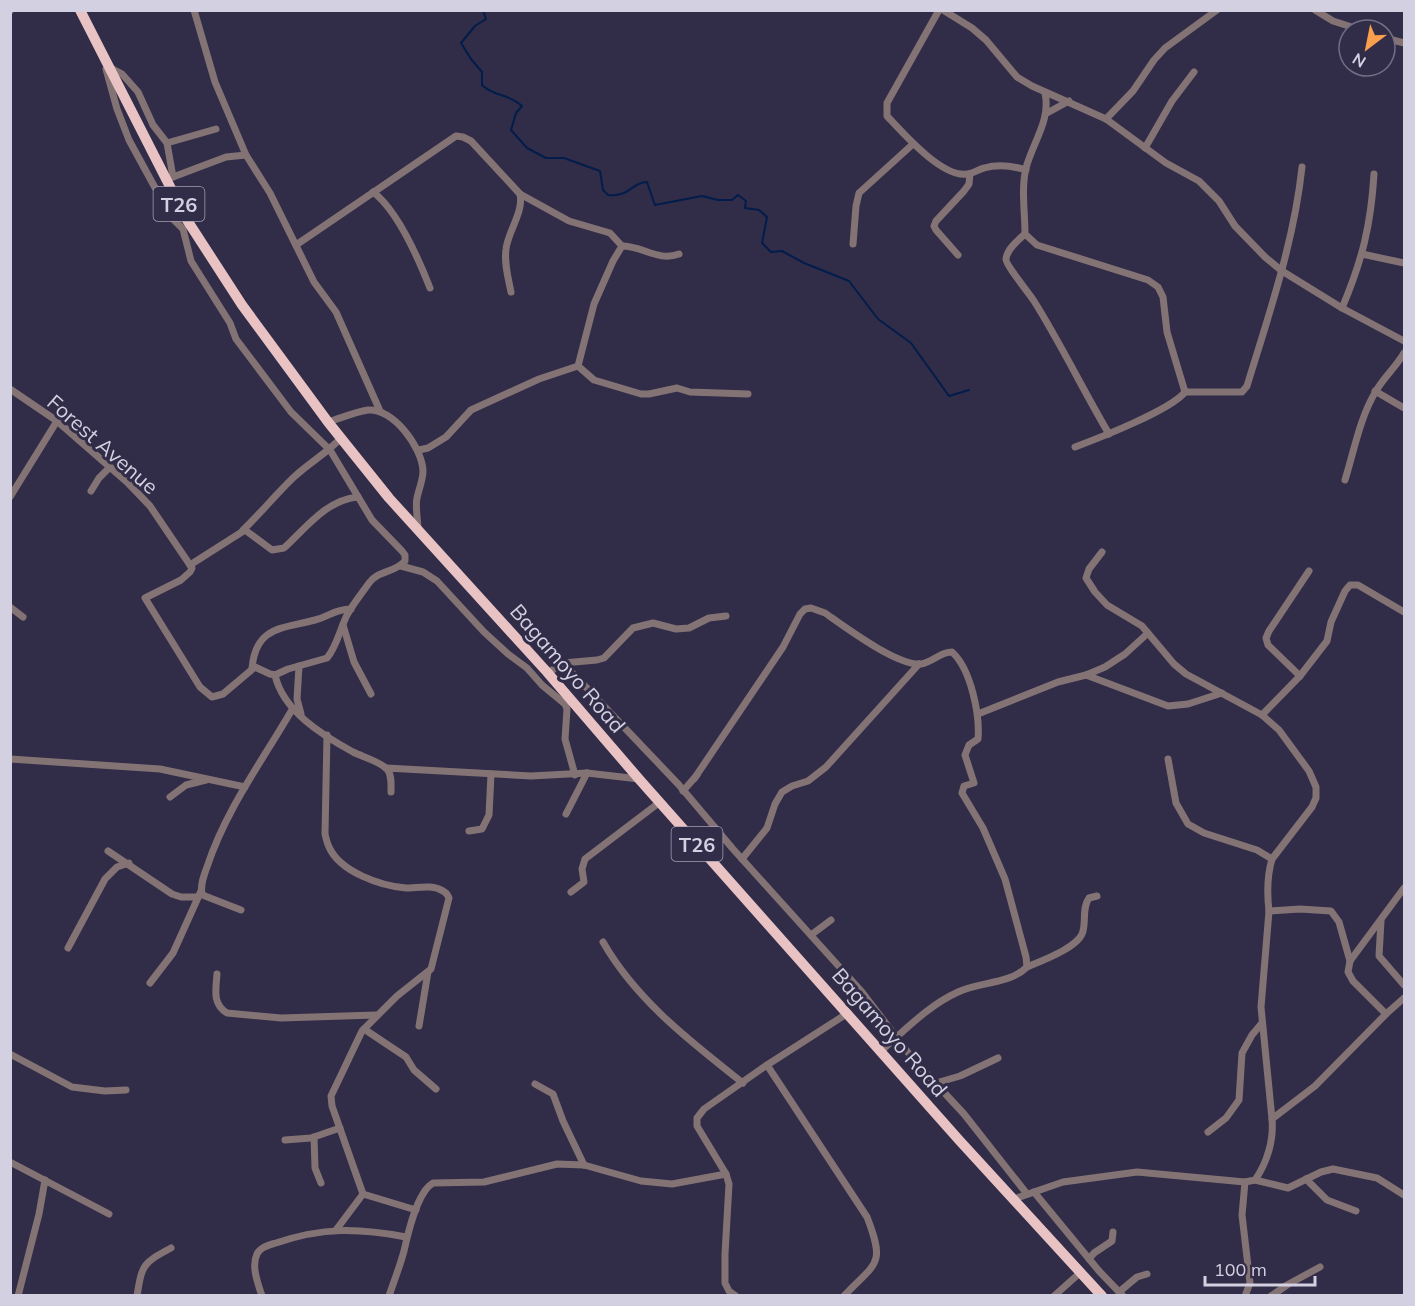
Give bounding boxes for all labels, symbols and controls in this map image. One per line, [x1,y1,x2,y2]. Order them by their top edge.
north arrow [1337,18,1397,78]
text: N [1349,49,1369,72]
road number: T26 [154,187,204,221]
street label: Forest Avenue [42,389,164,499]
street label: Bagamoyo Road [505,598,631,738]
road number: T26 [672,827,722,861]
street label: Bagamoyo Road [827,962,953,1102]
scale bar [1205,1249,1314,1287]
text: 100 m [1214,1258,1267,1281]

